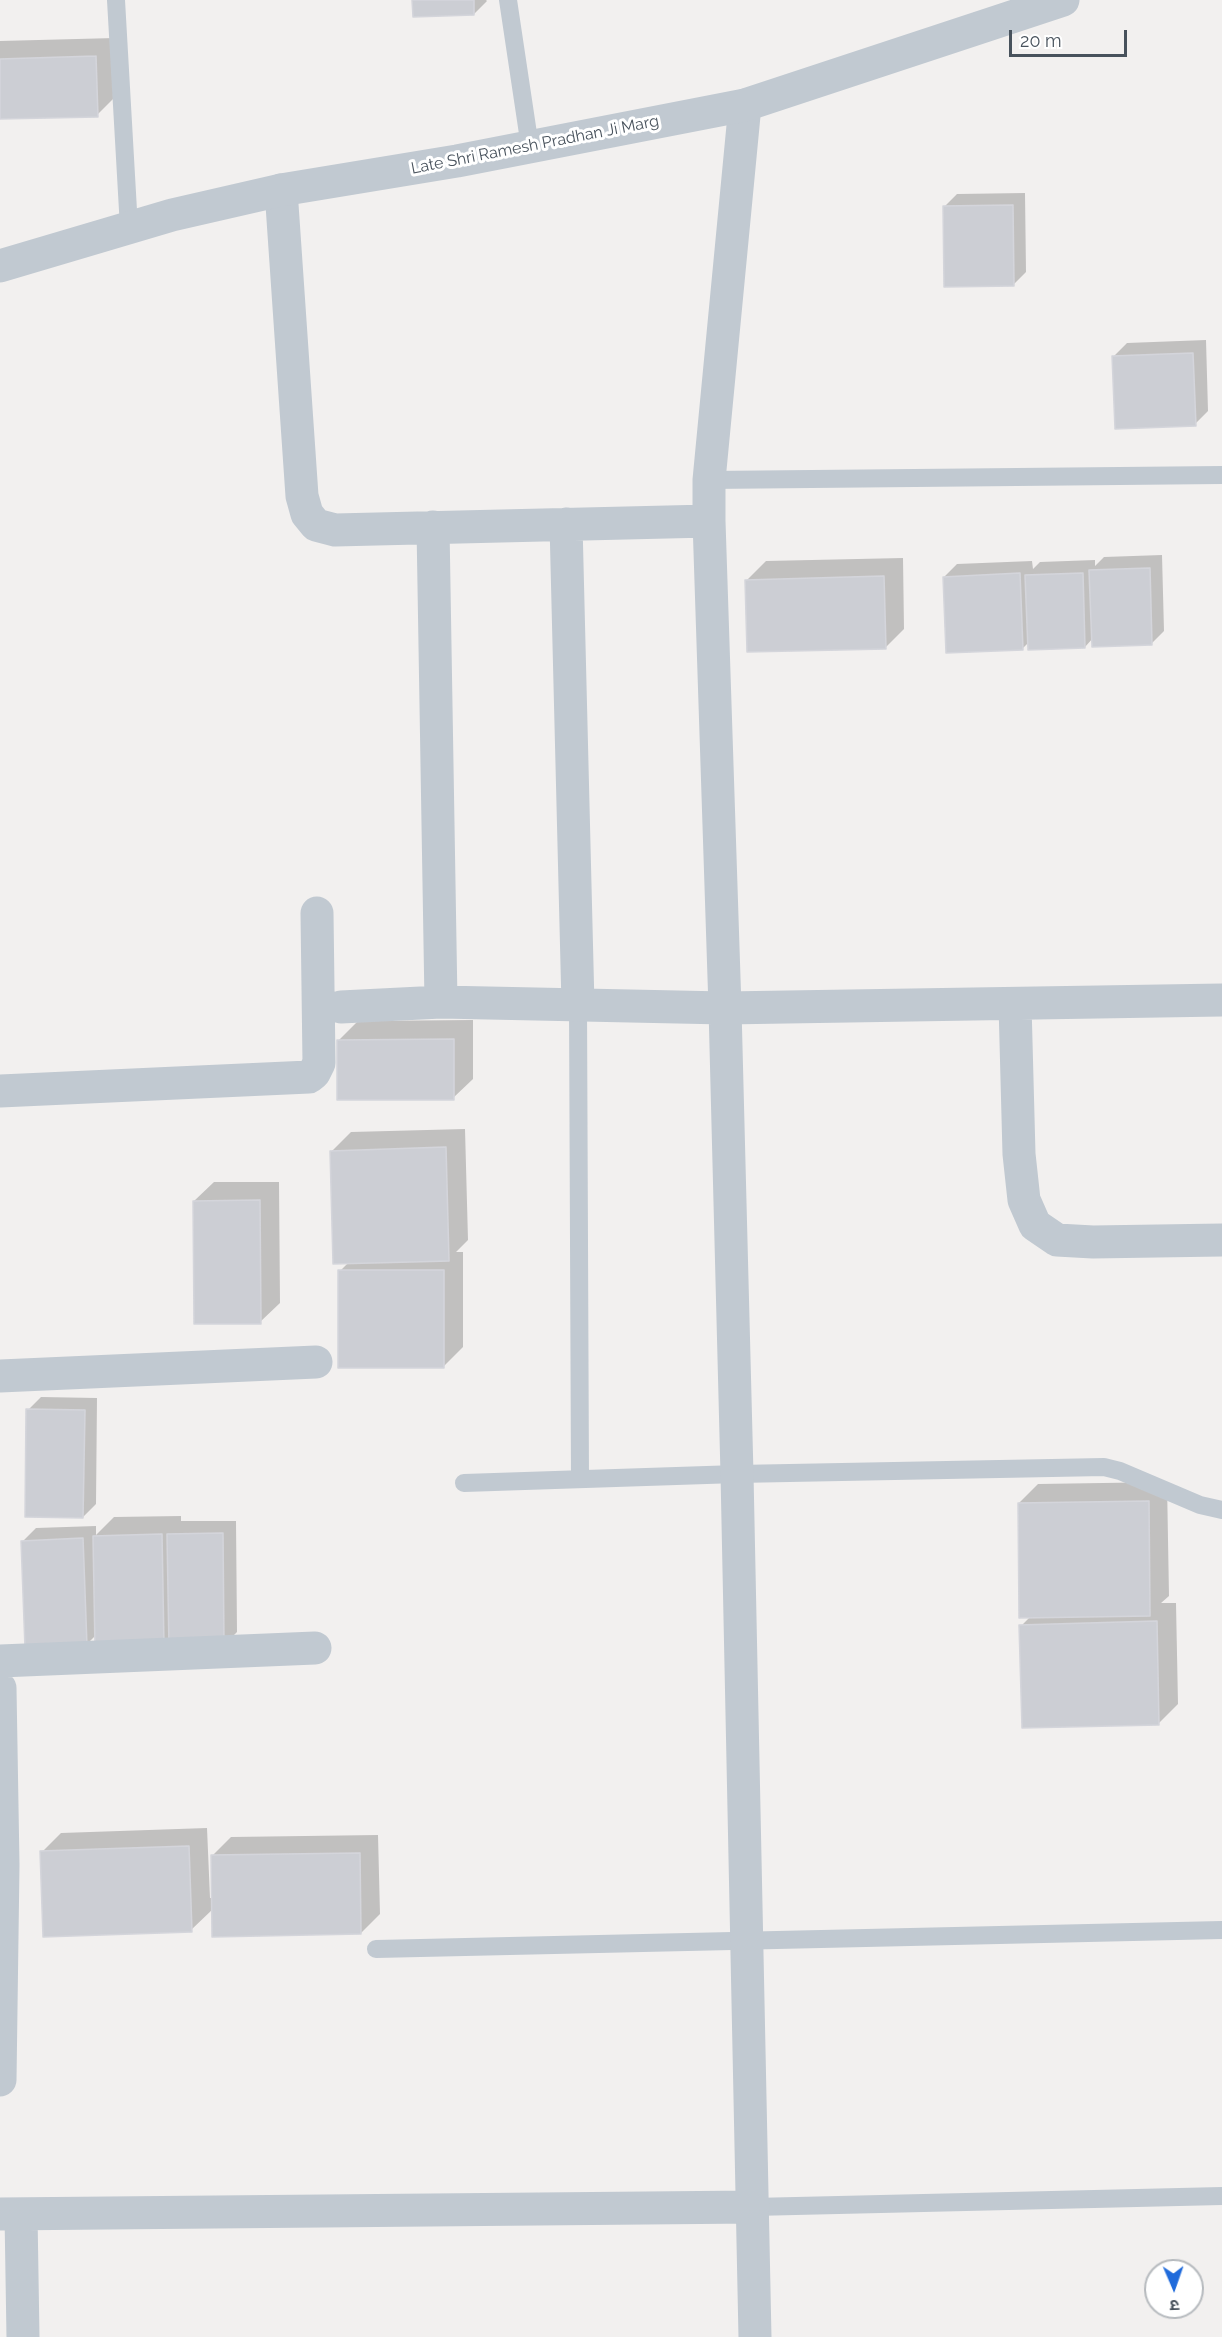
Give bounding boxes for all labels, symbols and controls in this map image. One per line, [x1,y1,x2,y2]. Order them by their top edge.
scale bar [1012,18,1130,56]
text: 20 m [1020,30,1062,51]
street label: Late Shri Ramesh Pradhan Ji Marg [409,112,661,178]
north arrow [1144,2259,1204,2319]
text: उ [1170,2296,1180,2315]

